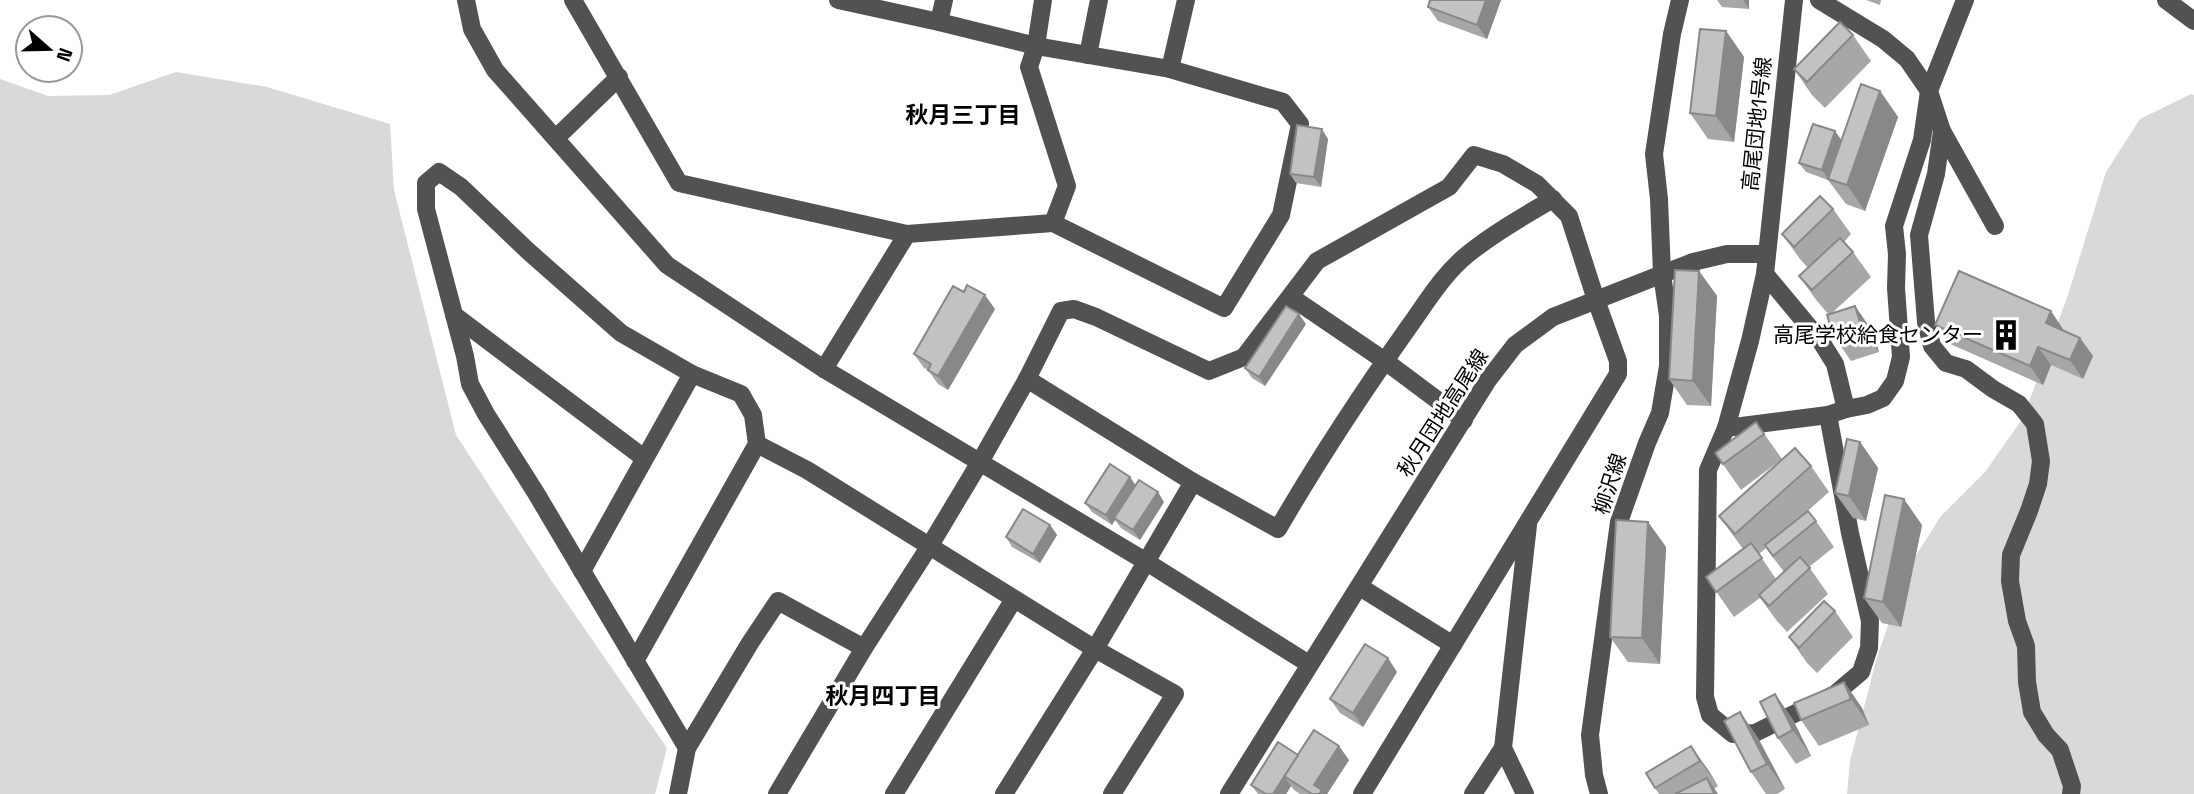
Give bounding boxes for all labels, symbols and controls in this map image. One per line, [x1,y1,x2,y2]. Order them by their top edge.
north arrow [14,14,84,84]
text: N [51,44,78,65]
street label: 高尾団地1号線 [1736,56,1777,192]
district label: 秋月三丁目 [906,100,1021,130]
building icon: 高尾学校給食センター [1989,318,2023,352]
place label: 高尾学校給食センター [1773,321,1983,348]
street label: 秋月団地高尾線 [1391,344,1494,482]
street label: 柳沢線 [1587,450,1632,518]
district label: 秋月四丁目 [826,681,941,711]

